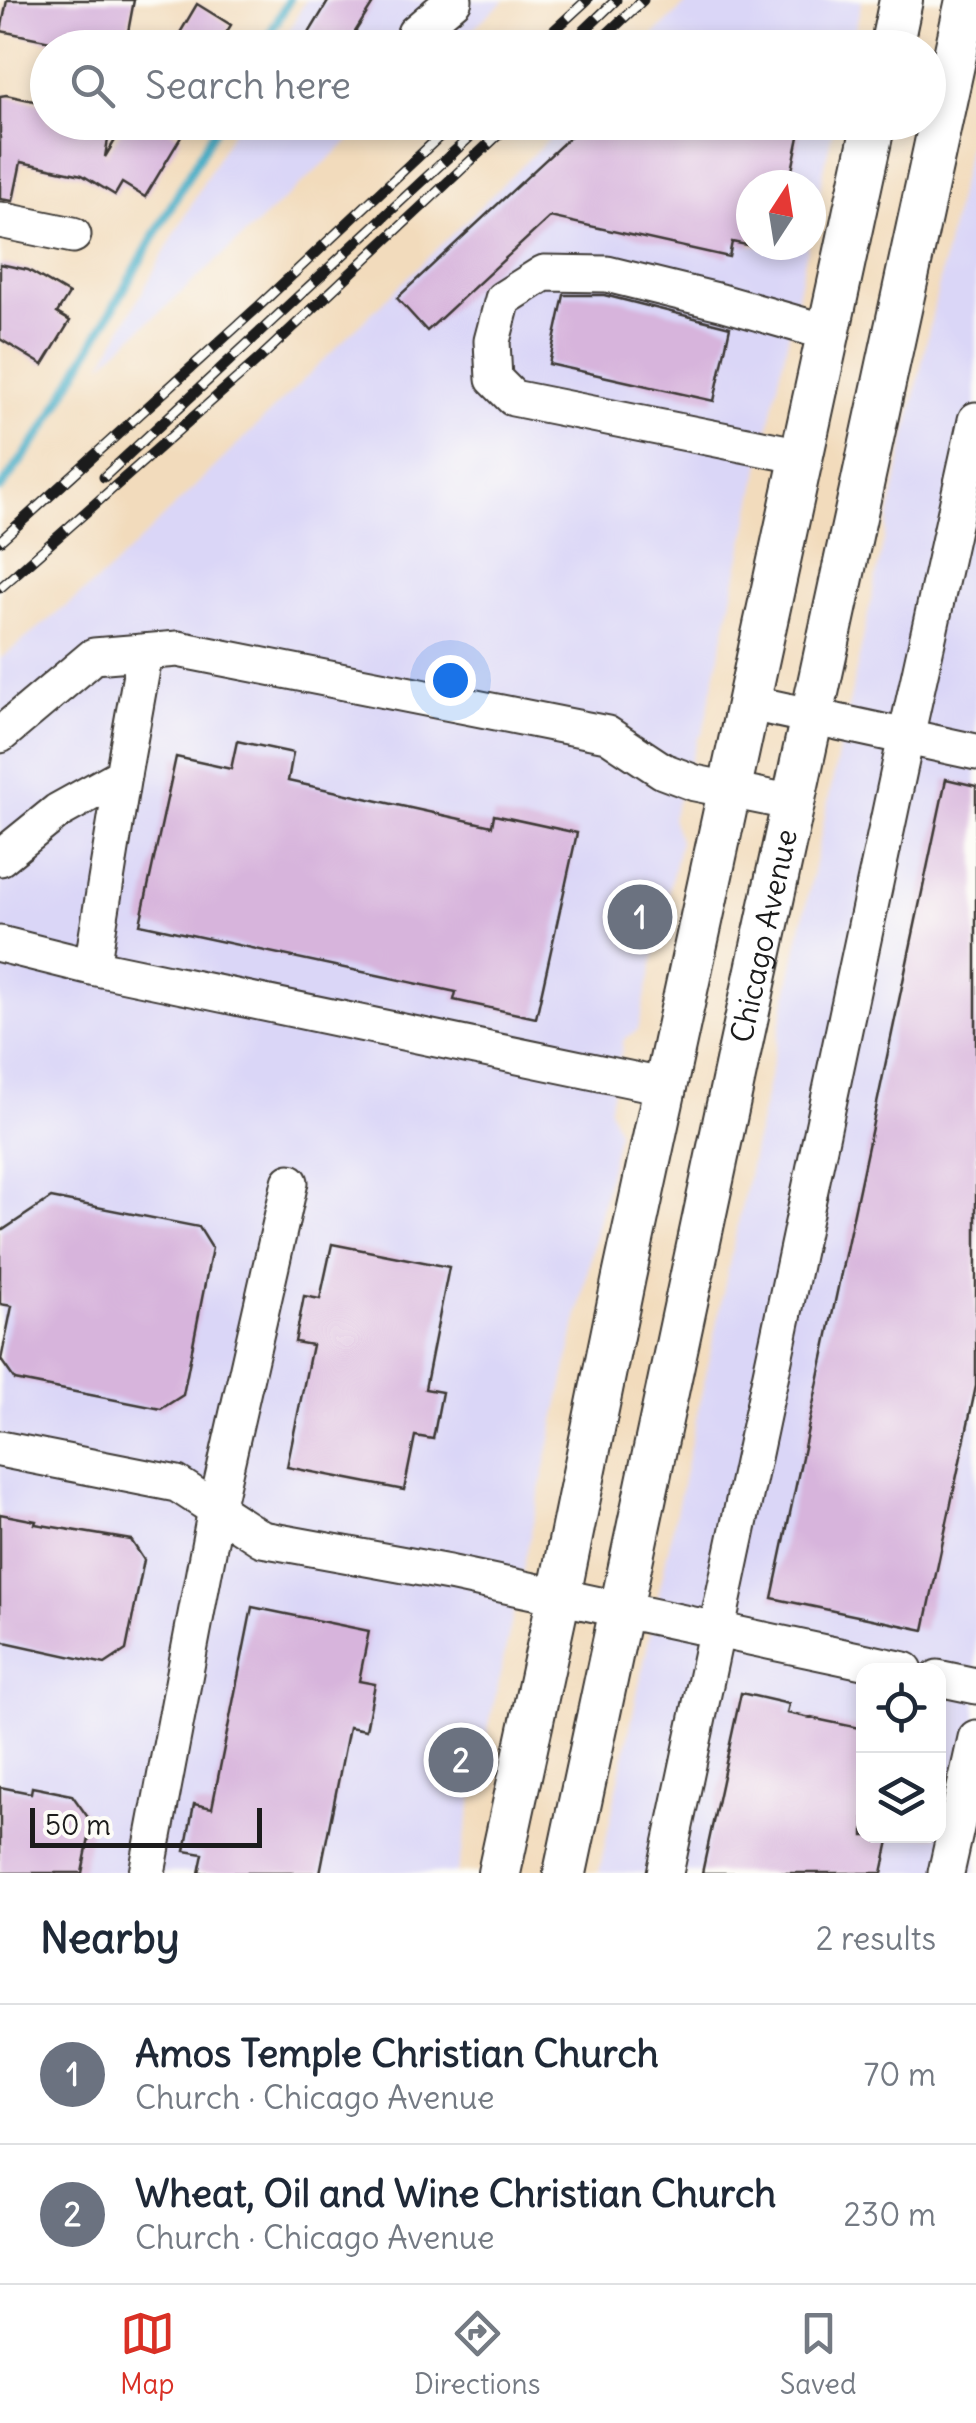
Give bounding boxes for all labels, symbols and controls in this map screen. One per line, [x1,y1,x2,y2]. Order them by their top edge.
search box [30,30,946,140]
icon: search [65,58,120,113]
text: Search here [145,62,351,109]
north arrow [736,170,826,260]
your location [425,655,476,706]
street label: Chicago Avenue [722,826,805,1046]
pin: 1 [608,880,672,954]
map controls [856,1663,946,1843]
button: locate [856,1663,946,1753]
pin: 2 [428,1722,494,1798]
button: layers [856,1753,946,1843]
scale bar [30,1803,262,1848]
text: 50 m [45,1807,111,1843]
text: Nearby [40,1912,179,1964]
text: 2 results [816,1918,936,1959]
text: Amos Temple Christian Church [135,2030,659,2077]
text: 1 [66,2054,79,2095]
text: 70 m [864,2054,936,2095]
text: Church · Chicago Avenue [135,2077,495,2118]
text: Wheat, Oil and Wine Christian Church [135,2170,776,2217]
text: 2 [64,2194,81,2235]
text: 230 m [844,2194,936,2235]
text: Church · Chicago Avenue [135,2217,495,2258]
tab: Map [120,2306,175,2402]
tab: Directions [414,2306,540,2402]
tab: Saved [780,2306,856,2402]

